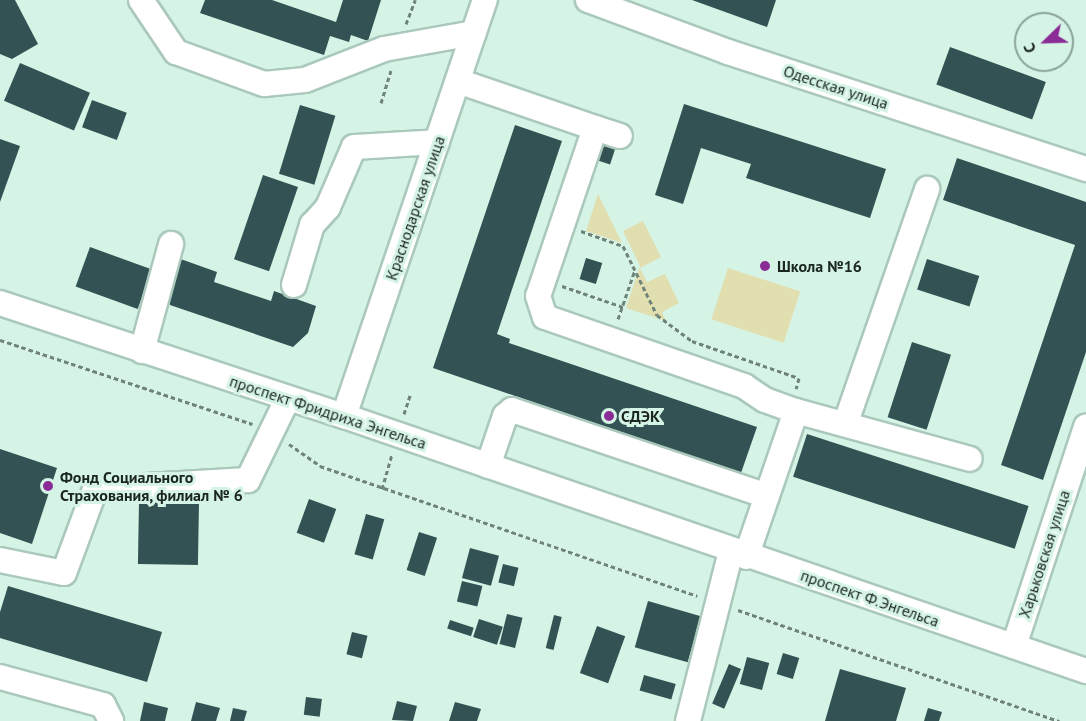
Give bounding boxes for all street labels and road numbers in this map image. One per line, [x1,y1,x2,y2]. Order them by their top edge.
street label: Одесская улица [781,61,891,113]
street label: Краснодарская улица [381,133,449,283]
street label: проспект Фридриха Энгельса [227,371,429,453]
street label: Харьковская улица [1014,488,1074,620]
street label: проспект Ф.Энгельса [798,565,942,631]

